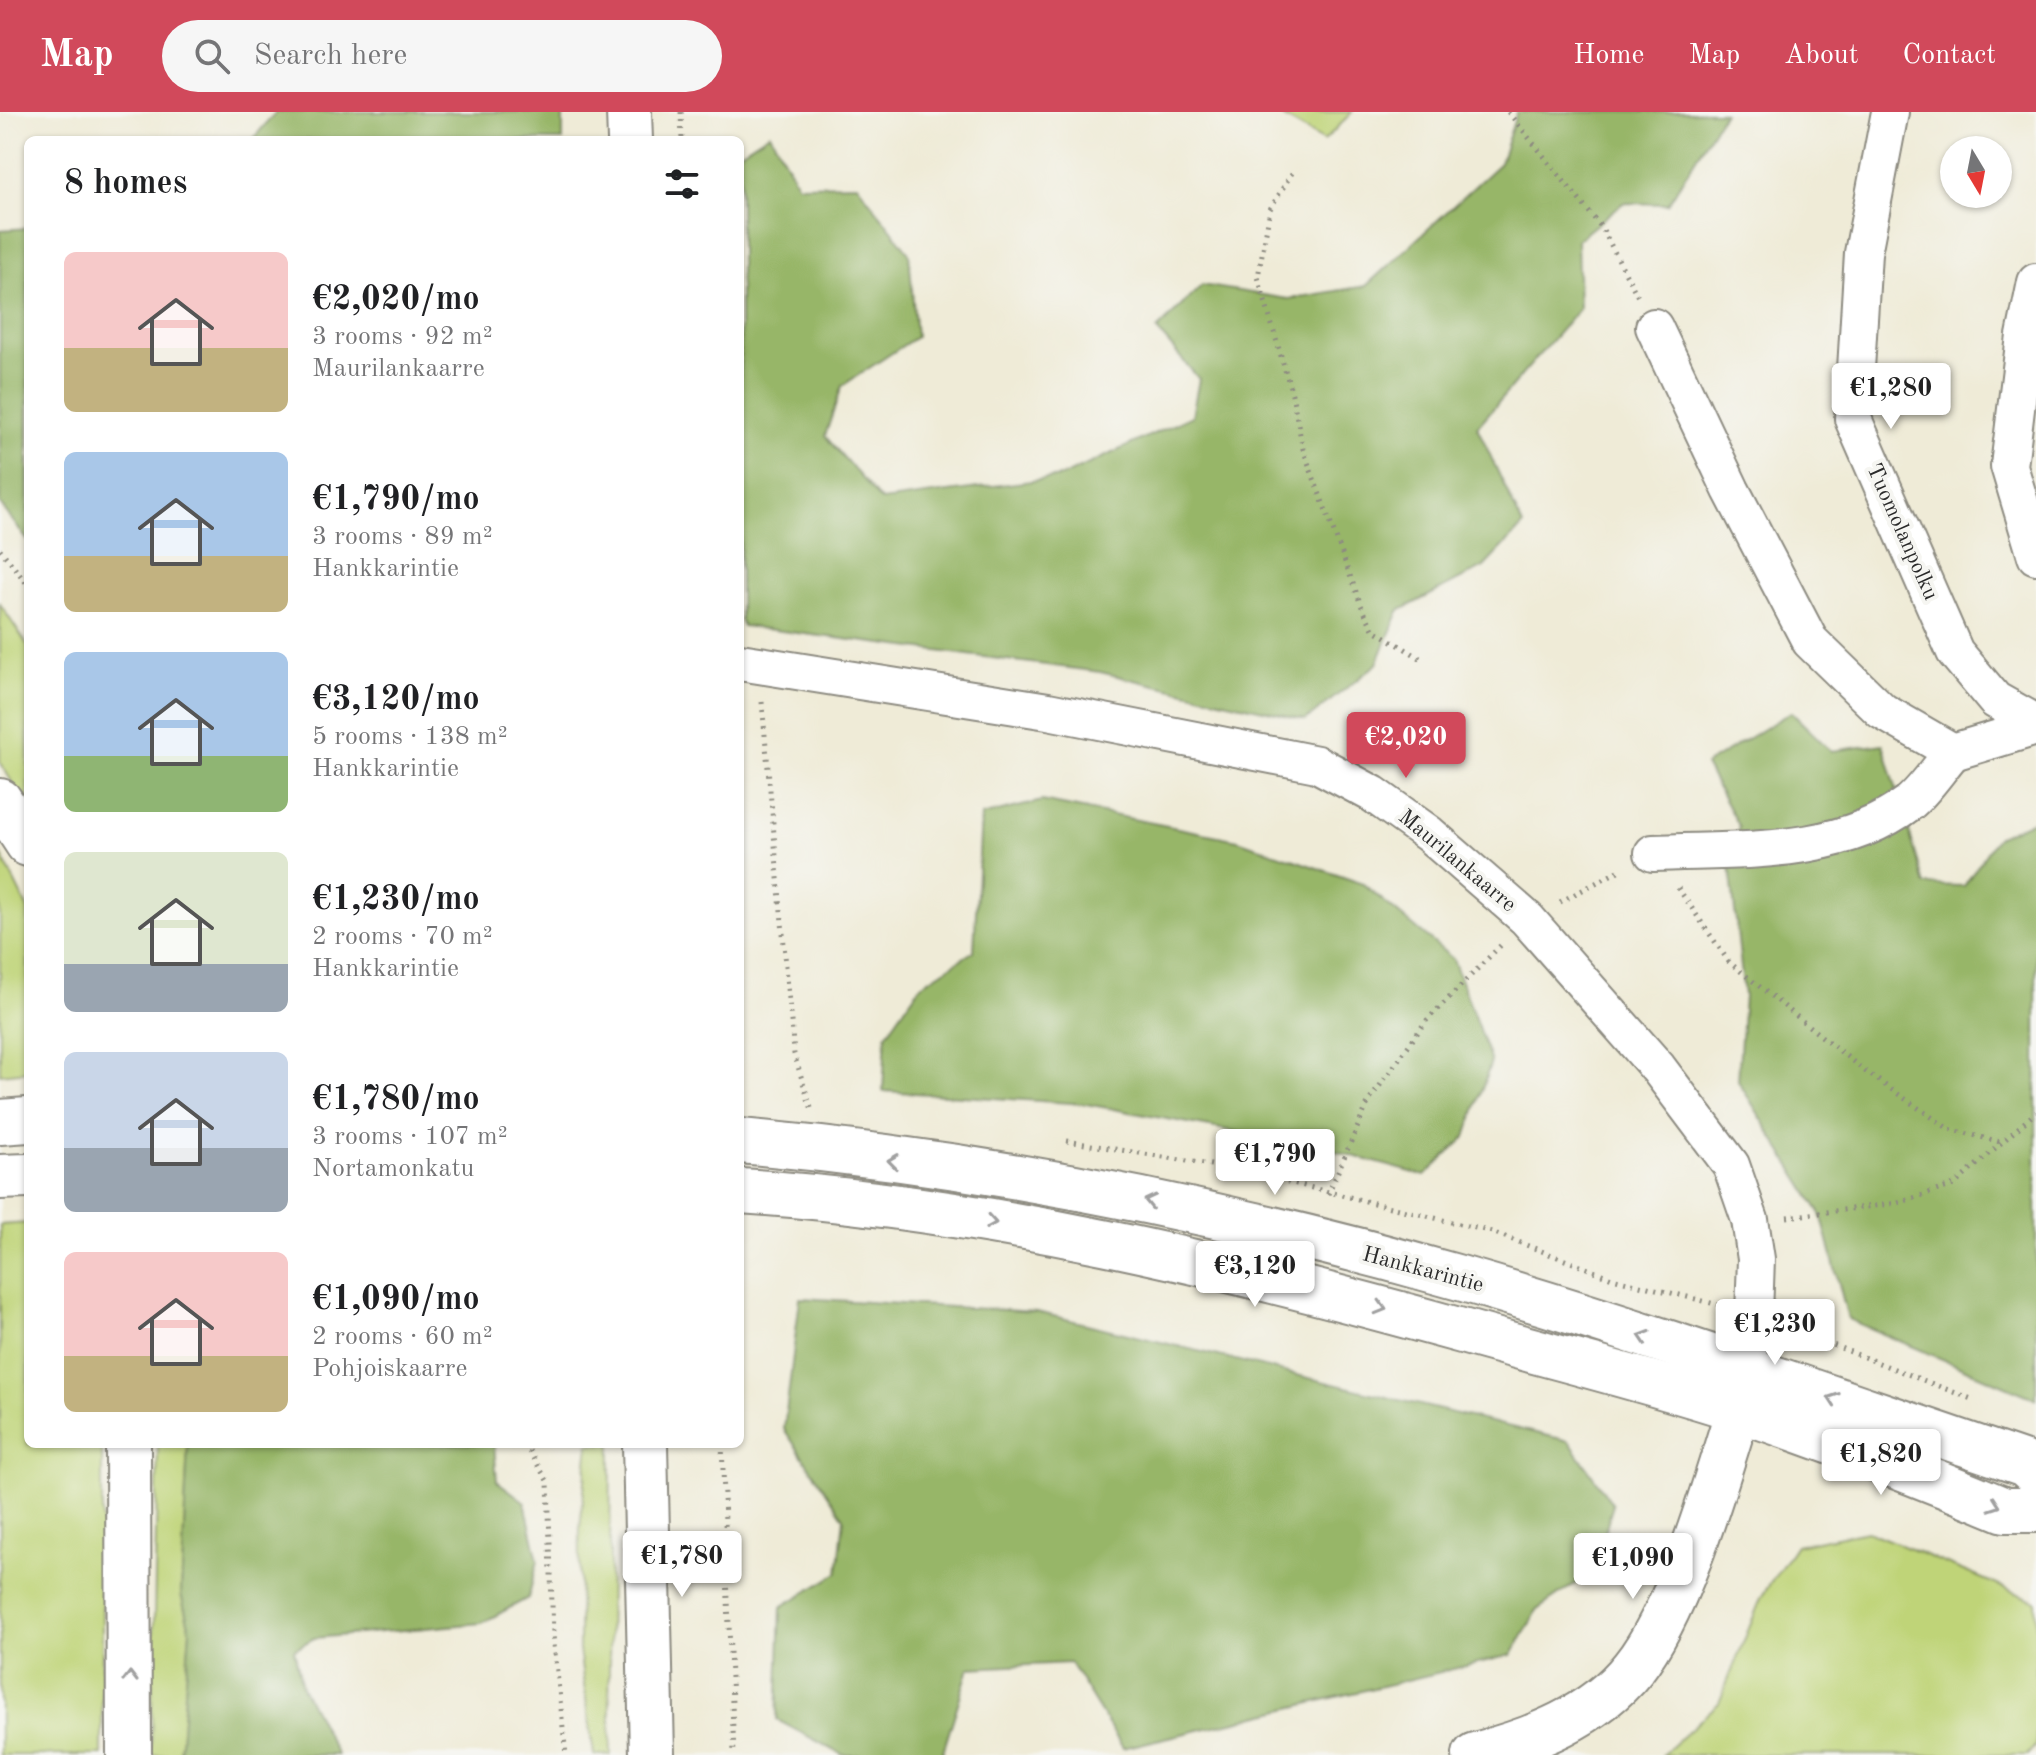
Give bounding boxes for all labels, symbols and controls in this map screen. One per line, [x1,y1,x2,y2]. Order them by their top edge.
search box [162,20,722,92]
icon: search [190,34,234,78]
text: Map [40,37,114,75]
text: Search here [254,41,407,71]
text: Home [1573,42,1644,70]
text: Map [1688,42,1740,70]
text: About [1784,42,1859,70]
text: Contact [1903,42,1996,70]
north arrow [1940,136,2012,208]
map controls [1940,136,2012,208]
icon: filters [660,162,704,206]
text: 8 homes [64,167,187,201]
text: €2,020/mo [312,283,480,317]
icon: home [128,284,224,380]
text: 3 rooms · 92 m² [312,324,493,350]
text: Maurilankaarre [312,356,485,382]
pin: €1,280 [1826,363,1956,431]
text: €1,280 [1850,376,1932,402]
street label: Tuomolanpolku [1862,460,1942,604]
text: €1,790/mo [312,483,480,517]
icon: home [128,484,224,580]
text: 3 rooms · 89 m² [312,524,493,550]
text: Hankkarintie [312,556,459,582]
text: €3,120/mo [312,683,480,717]
icon: home [128,684,224,780]
pin: €2,020 [1341,712,1471,780]
text: 5 rooms · 138 m² [312,724,508,750]
text: €2,020 [1365,725,1447,751]
text: Hankkarintie [312,756,459,782]
street label: Maurilankaarre [1394,806,1520,916]
text: €1,230/mo [312,883,480,917]
icon: home [128,884,224,980]
text: 2 rooms · 70 m² [312,924,493,950]
text: Hankkarintie [312,956,459,982]
text: €1,780/mo [312,1083,480,1117]
icon: home [128,1084,224,1180]
text: 3 rooms · 107 m² [312,1124,508,1150]
pin: €1,790 [1210,1129,1340,1197]
text: €1,790 [1234,1142,1316,1168]
one-way arrow [887,1153,900,1170]
text: Nortamonkatu [312,1156,474,1182]
one-way arrow [1144,1193,1158,1210]
one-way arrow [984,1213,997,1230]
pin: €3,120 [1190,1241,1320,1309]
street label: Hankkarintie [1360,1243,1486,1297]
text: €3,120 [1214,1254,1296,1280]
text: €1,090/mo [312,1283,480,1317]
icon: home [128,1284,224,1380]
one-way arrow [1373,1299,1387,1315]
pin: €1,230 [1710,1299,1840,1367]
text: €1,230 [1734,1312,1816,1338]
text: 2 rooms · 60 m² [312,1324,493,1350]
one-way arrow [1637,1330,1651,1346]
text: Pohjoiskaarre [312,1356,467,1382]
one-way arrow [1826,1392,1840,1408]
pin: €1,820 [1816,1429,1946,1497]
text: €1,820 [1840,1442,1922,1468]
one-way arrow [1987,1495,2001,1512]
pin: €1,780 [617,1531,747,1599]
pin: €1,090 [1568,1533,1698,1601]
text: €1,780 [641,1544,723,1570]
text: €1,090 [1592,1546,1674,1572]
one-way arrow [121,1670,139,1683]

